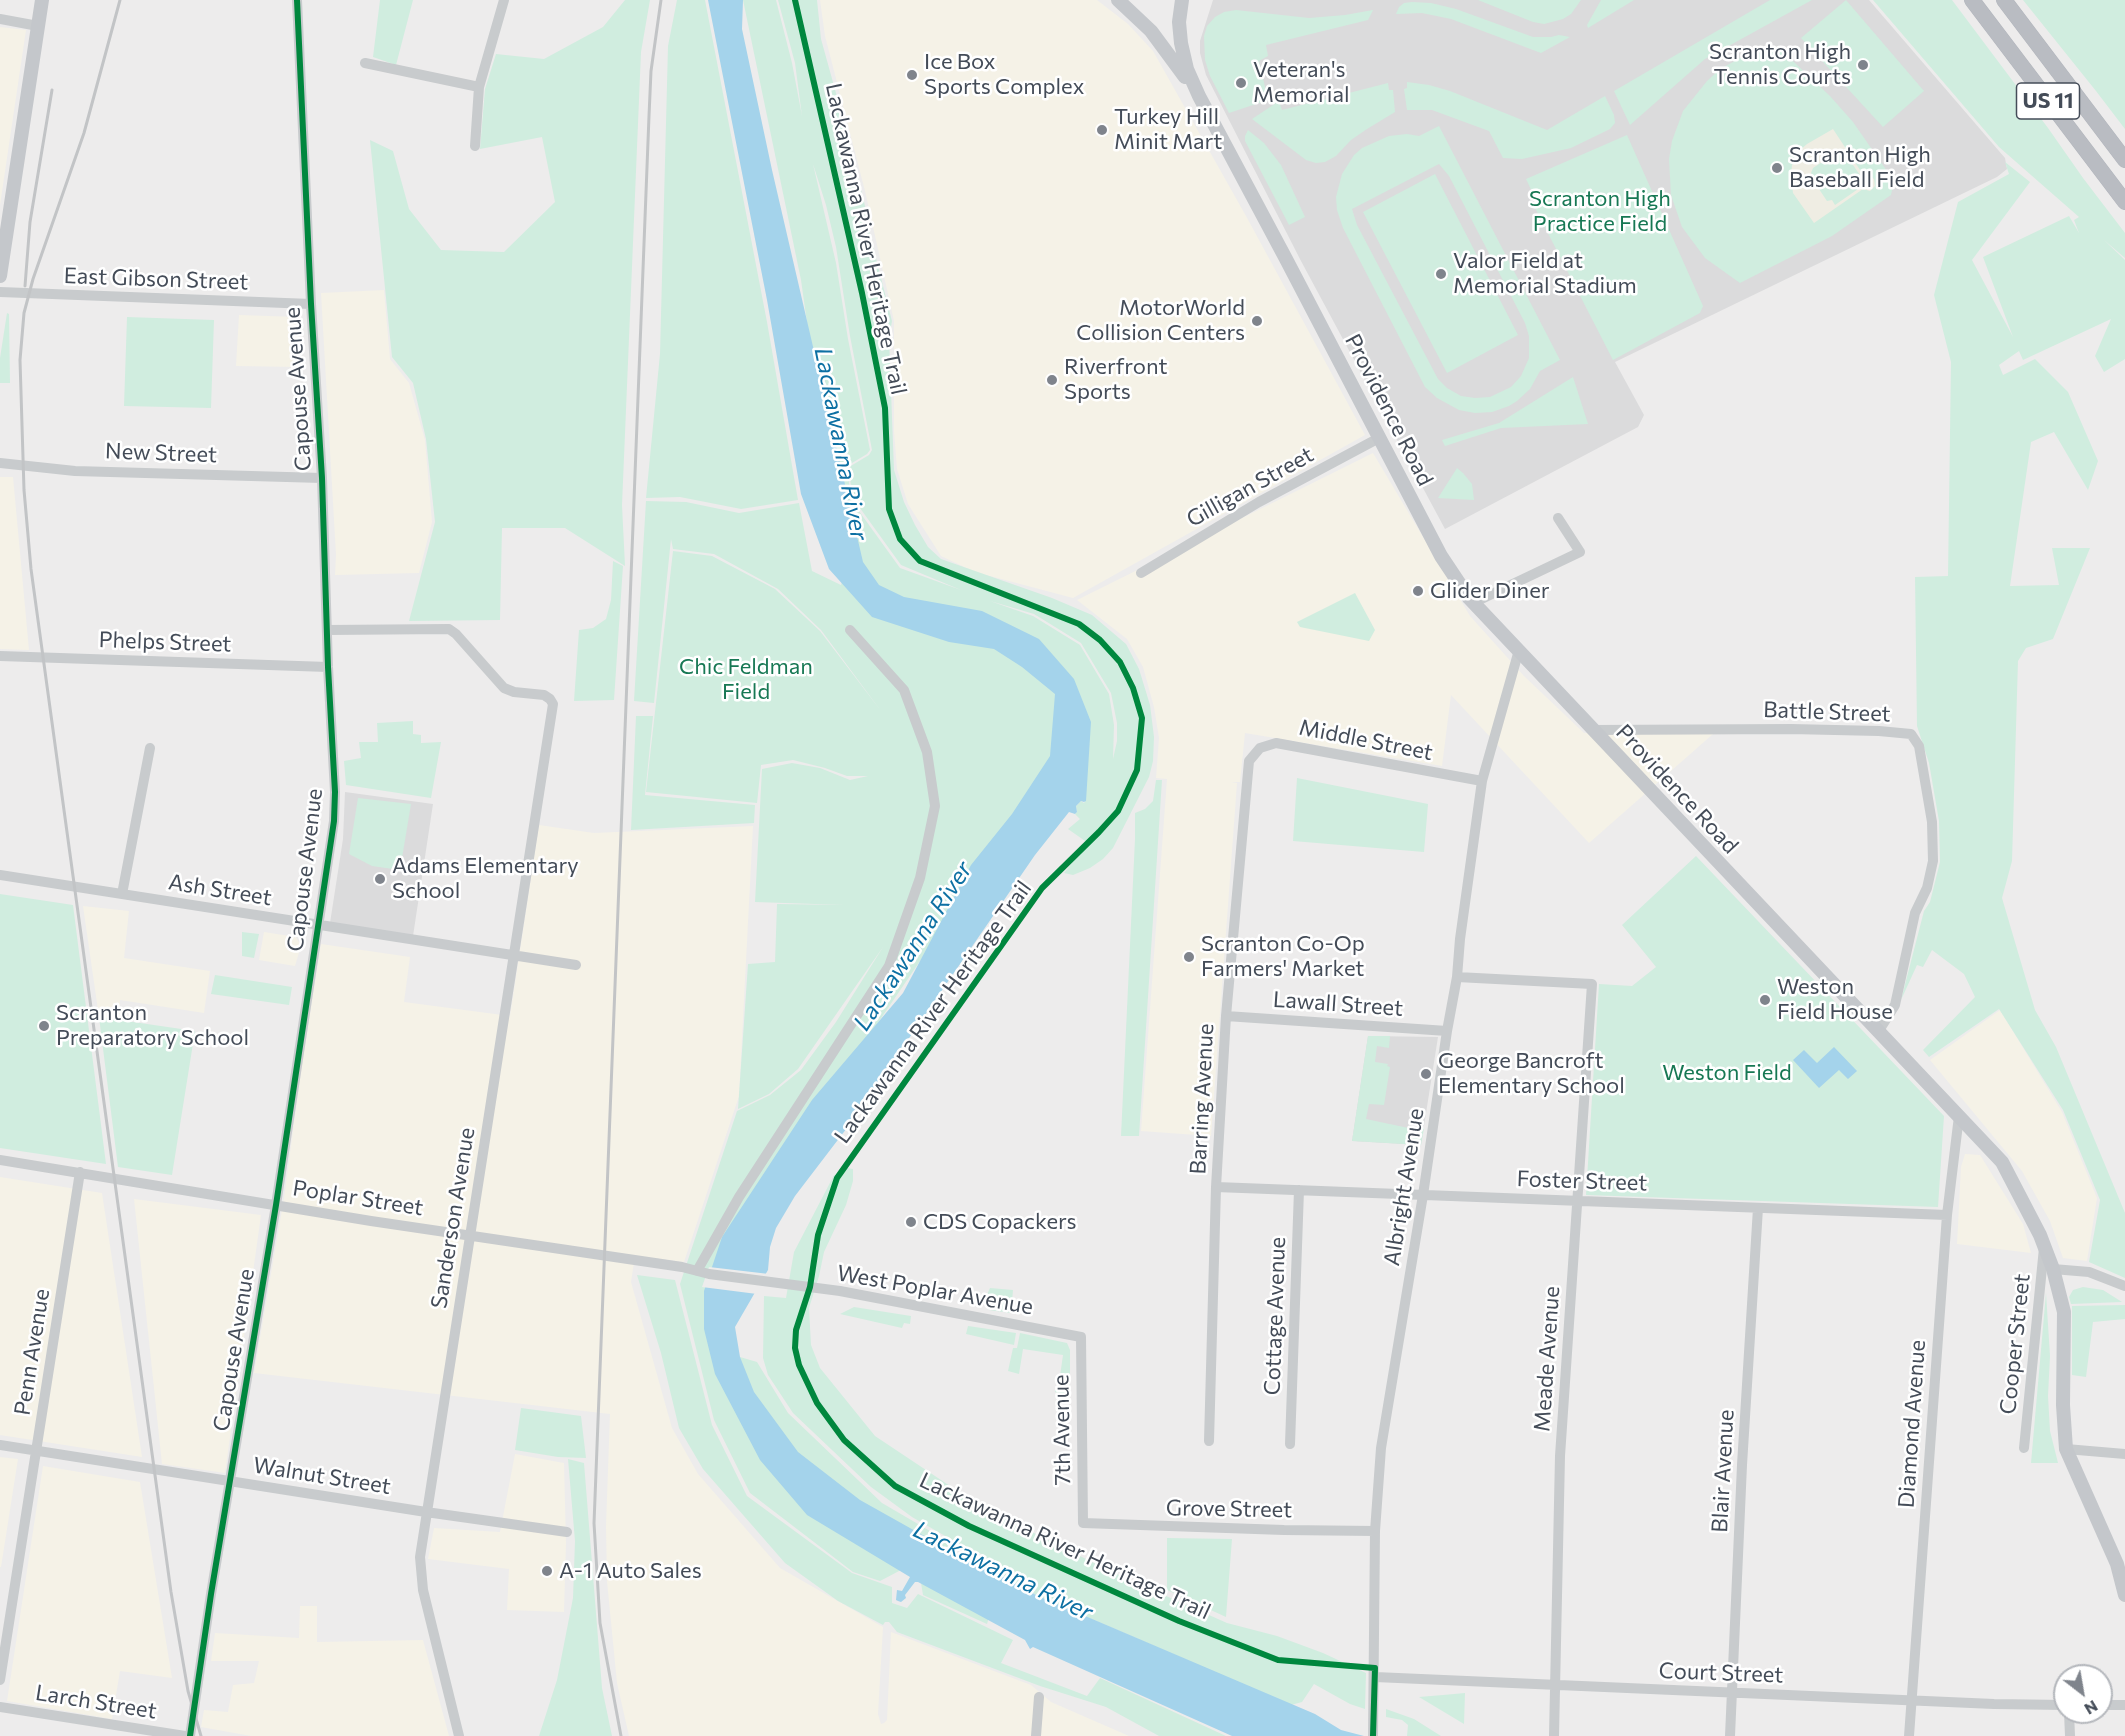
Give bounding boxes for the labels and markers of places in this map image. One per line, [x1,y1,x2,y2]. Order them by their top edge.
place label: Scranton High Tennis Courts [1709,39,1851,90]
place label: Ice Box Sports Complex [924,49,1084,100]
place label: Veteran's Memorial [1253,57,1349,108]
marker: Scranton High Tennis Courts [1856,58,1870,72]
marker: Ice Box Sports Complex [905,68,919,82]
marker: Veteran's Memorial [1234,76,1248,90]
place label: Turkey Hill Minit Mart [1114,104,1222,156]
marker: Turkey Hill Minit Mart [1095,123,1109,137]
place label: Scranton High Baseball Field [1789,142,1931,194]
marker: Scranton High Baseball Field [1770,161,1784,175]
place label: Valor Field at Memorial Stadium [1453,248,1637,300]
marker: Valor Field at Memorial Stadium [1434,267,1448,281]
place label: MotorWorld Collision Centers [1076,295,1245,346]
marker: MotorWorld Collision Centers [1250,314,1264,328]
place label: Riverfront Sports [1064,354,1168,406]
marker: Riverfront Sports [1045,373,1059,387]
place label: Glider Diner [1430,578,1550,604]
marker: Glider Diner [1411,584,1425,598]
place label: Adams Elementary School [392,853,579,904]
marker: Adams Elementary School [373,872,387,886]
place label: Scranton Co-Op Farmers' Market [1201,931,1365,982]
marker: Scranton Co-Op Farmers' Market [1182,950,1196,964]
place label: Weston Field House [1777,974,1893,1026]
marker: Weston Field House [1758,993,1772,1007]
place label: Scranton Preparatory School [56,1000,249,1052]
marker: Scranton Preparatory School [37,1019,51,1033]
place label: George Bancroft Elementary School [1438,1048,1625,1100]
marker: George Bancroft Elementary School [1419,1067,1433,1081]
place label: CDS Copackers [923,1209,1076,1235]
marker: CDS Copackers [904,1215,918,1229]
place label: A-1 Auto Sales [559,1558,702,1584]
marker: A-1 Auto Sales [540,1564,554,1578]

